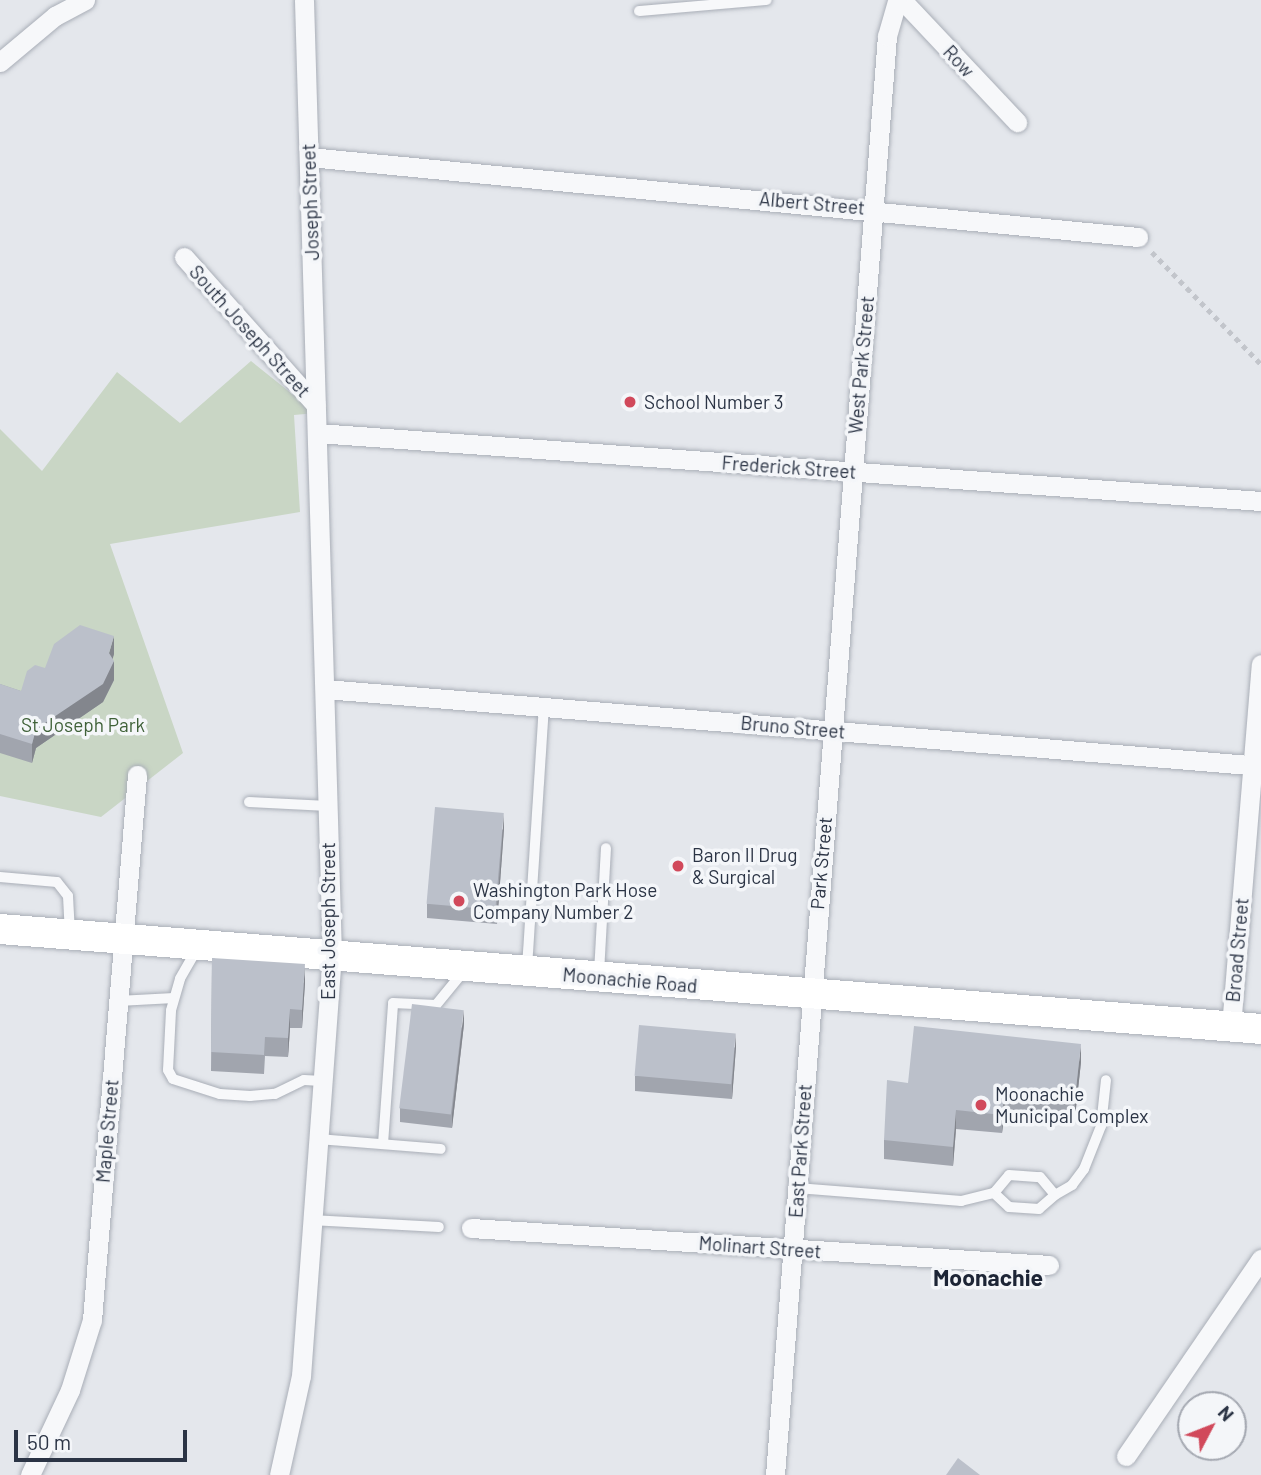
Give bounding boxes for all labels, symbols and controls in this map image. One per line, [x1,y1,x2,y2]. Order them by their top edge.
street label: Row [939,40,979,82]
street label: Joseph Street [297,143,323,261]
street label: Albert Street [758,187,866,219]
street label: South Joseph Street [185,260,315,402]
street label: West Park Street [844,295,878,435]
place label: School Number 3 [644,391,784,413]
marker: School Number 3 [622,394,638,410]
street label: Frederick Street [721,451,857,483]
street label: Bruno Street [740,711,846,743]
park label: St Joseph Park [21,714,145,736]
street label: Park Street [806,816,836,910]
street label: East Joseph Street [317,842,339,1000]
place label: Baron II Drug & Surgical [692,844,797,888]
marker: Baron II Drug & Surgical [670,858,686,874]
place label: Washington Park Hose Company Number 2 [473,879,657,923]
marker: Washington Park Hose Company Number 2 [451,893,467,909]
street label: Broad Street [1221,897,1253,1003]
street label: Moonachie Road [562,963,698,997]
street label: Maple Street [91,1078,123,1184]
street label: East Park Street [784,1083,816,1219]
place label: Moonachie Municipal Complex [995,1083,1148,1127]
marker: Moonachie Municipal Complex [973,1097,989,1113]
street label: Molinart Street [698,1231,822,1263]
district label: Moonachie [933,1263,1043,1291]
north arrow [1177,1391,1247,1461]
text: N [1214,1401,1239,1425]
scale bar [18,1416,191,1460]
text: 50 m [27,1429,71,1454]

